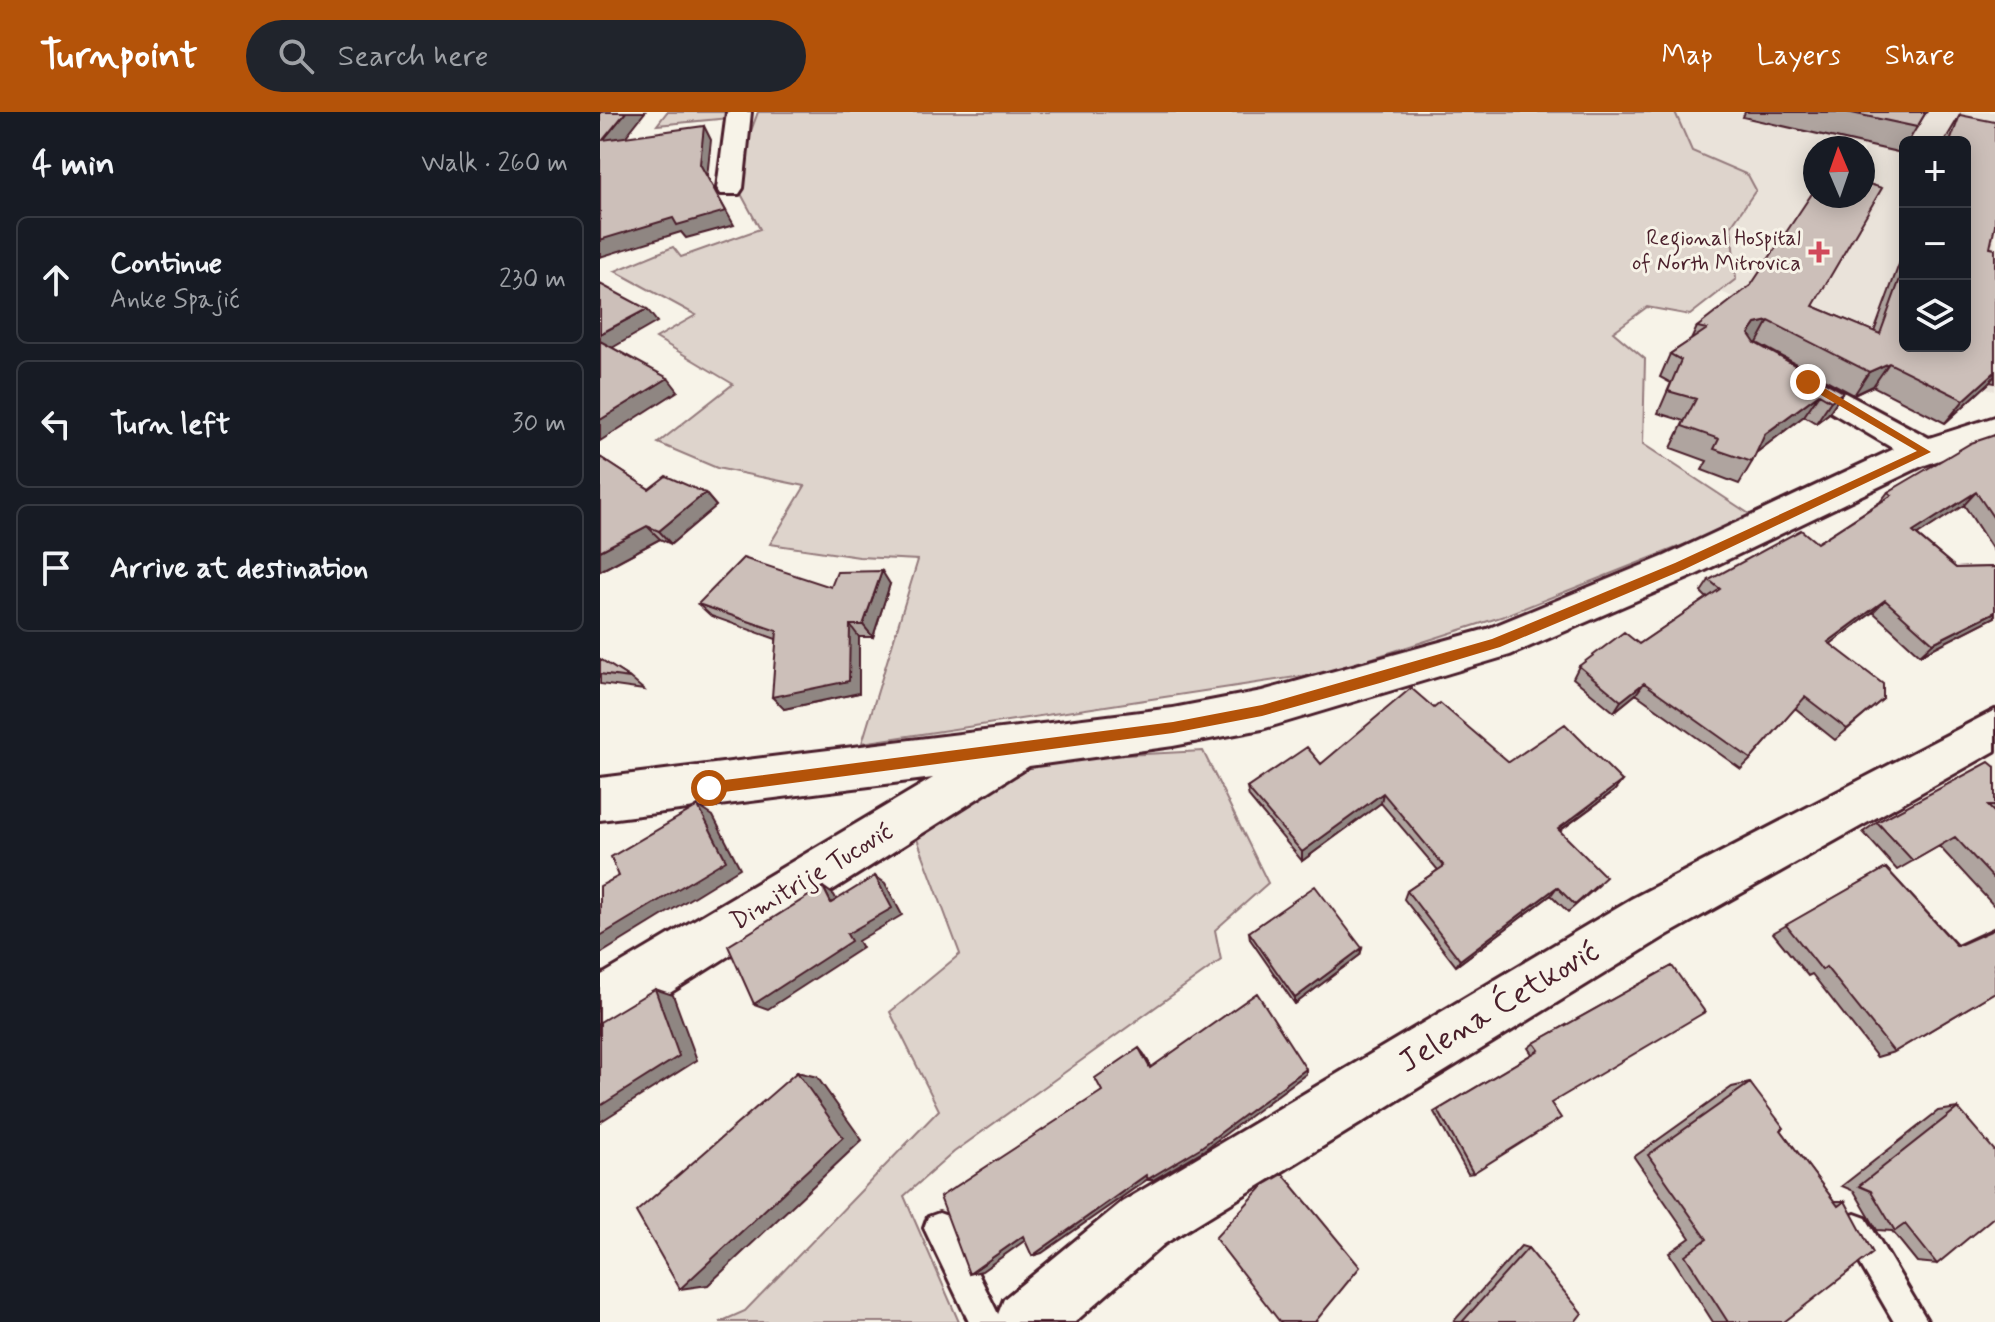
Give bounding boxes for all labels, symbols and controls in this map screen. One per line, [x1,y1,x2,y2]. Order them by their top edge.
search box [246,20,806,92]
text: Turnpoint [40,32,198,81]
icon: search [274,34,318,78]
text: Search here [338,37,489,76]
text: Map [1662,38,1713,75]
text: Layers [1757,38,1841,75]
text: Share [1885,38,1955,75]
north arrow [1803,136,1875,208]
map controls [1899,136,1971,352]
button: + [1899,136,1971,208]
text: 4 min [32,142,115,187]
text: Walk · 260 m [421,147,568,181]
button: − [1899,208,1971,280]
place label: Regional Hospital of North Mitrovica [1632,225,1801,278]
marker: Regional Hospital of North Mitrovica [1808,241,1830,263]
text: Continue [110,244,222,283]
icon: ahead [34,258,78,302]
text: 230 m [499,263,566,297]
button: layers [1899,280,1971,352]
text: Anke Spajić [110,283,240,317]
route end [1790,364,1826,400]
icon: left [34,402,78,446]
text: Turn left [110,405,230,444]
text: 30 m [512,407,566,441]
icon: arrive [34,546,78,590]
text: Arrive at destination [110,549,368,588]
route start [691,770,727,806]
street label: Dimitrije Tucović [724,815,900,939]
street label: Jelena Ćetković [1390,930,1607,1083]

